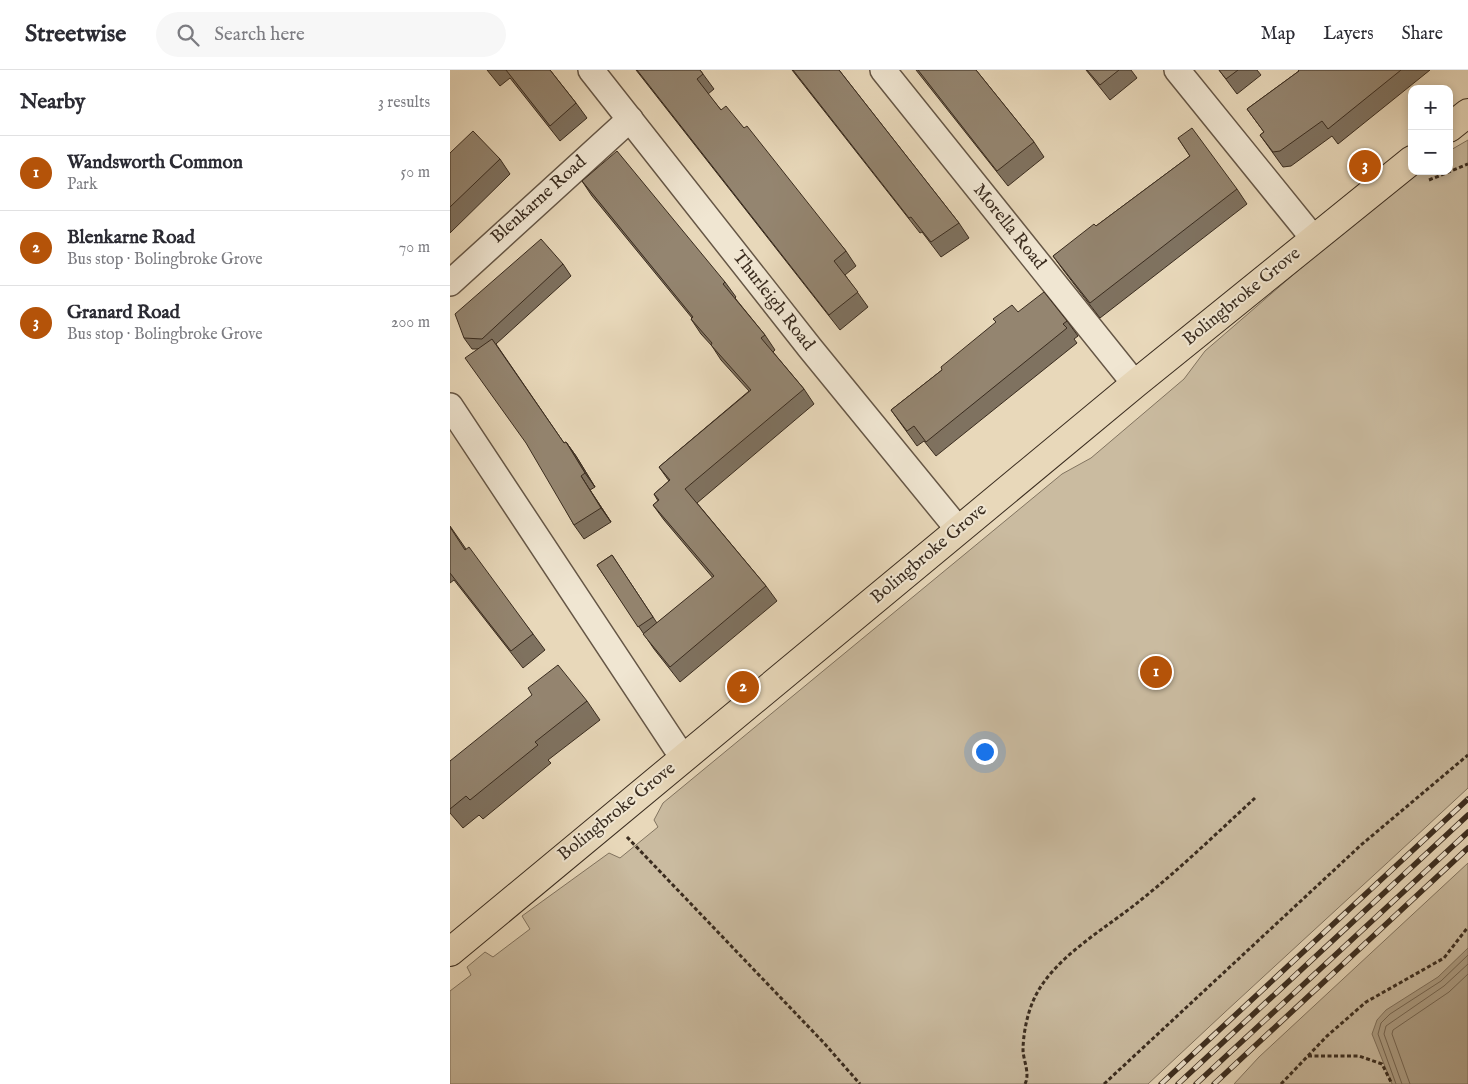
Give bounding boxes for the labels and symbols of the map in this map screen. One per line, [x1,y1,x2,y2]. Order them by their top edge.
pin: 3 [1349,147,1381,185]
street label: Blenkarne Road [486,151,592,249]
street label: Morella Road [967,180,1051,275]
street label: Bolingbroke Grove [1179,243,1305,351]
street label: Thurleigh Road [727,246,819,356]
street label: Bolingbroke Grove [866,499,992,609]
pin: 1 [1140,653,1172,691]
pin: 2 [727,668,759,706]
your location [972,739,998,765]
street label: Bolingbroke Grove [554,758,680,866]

